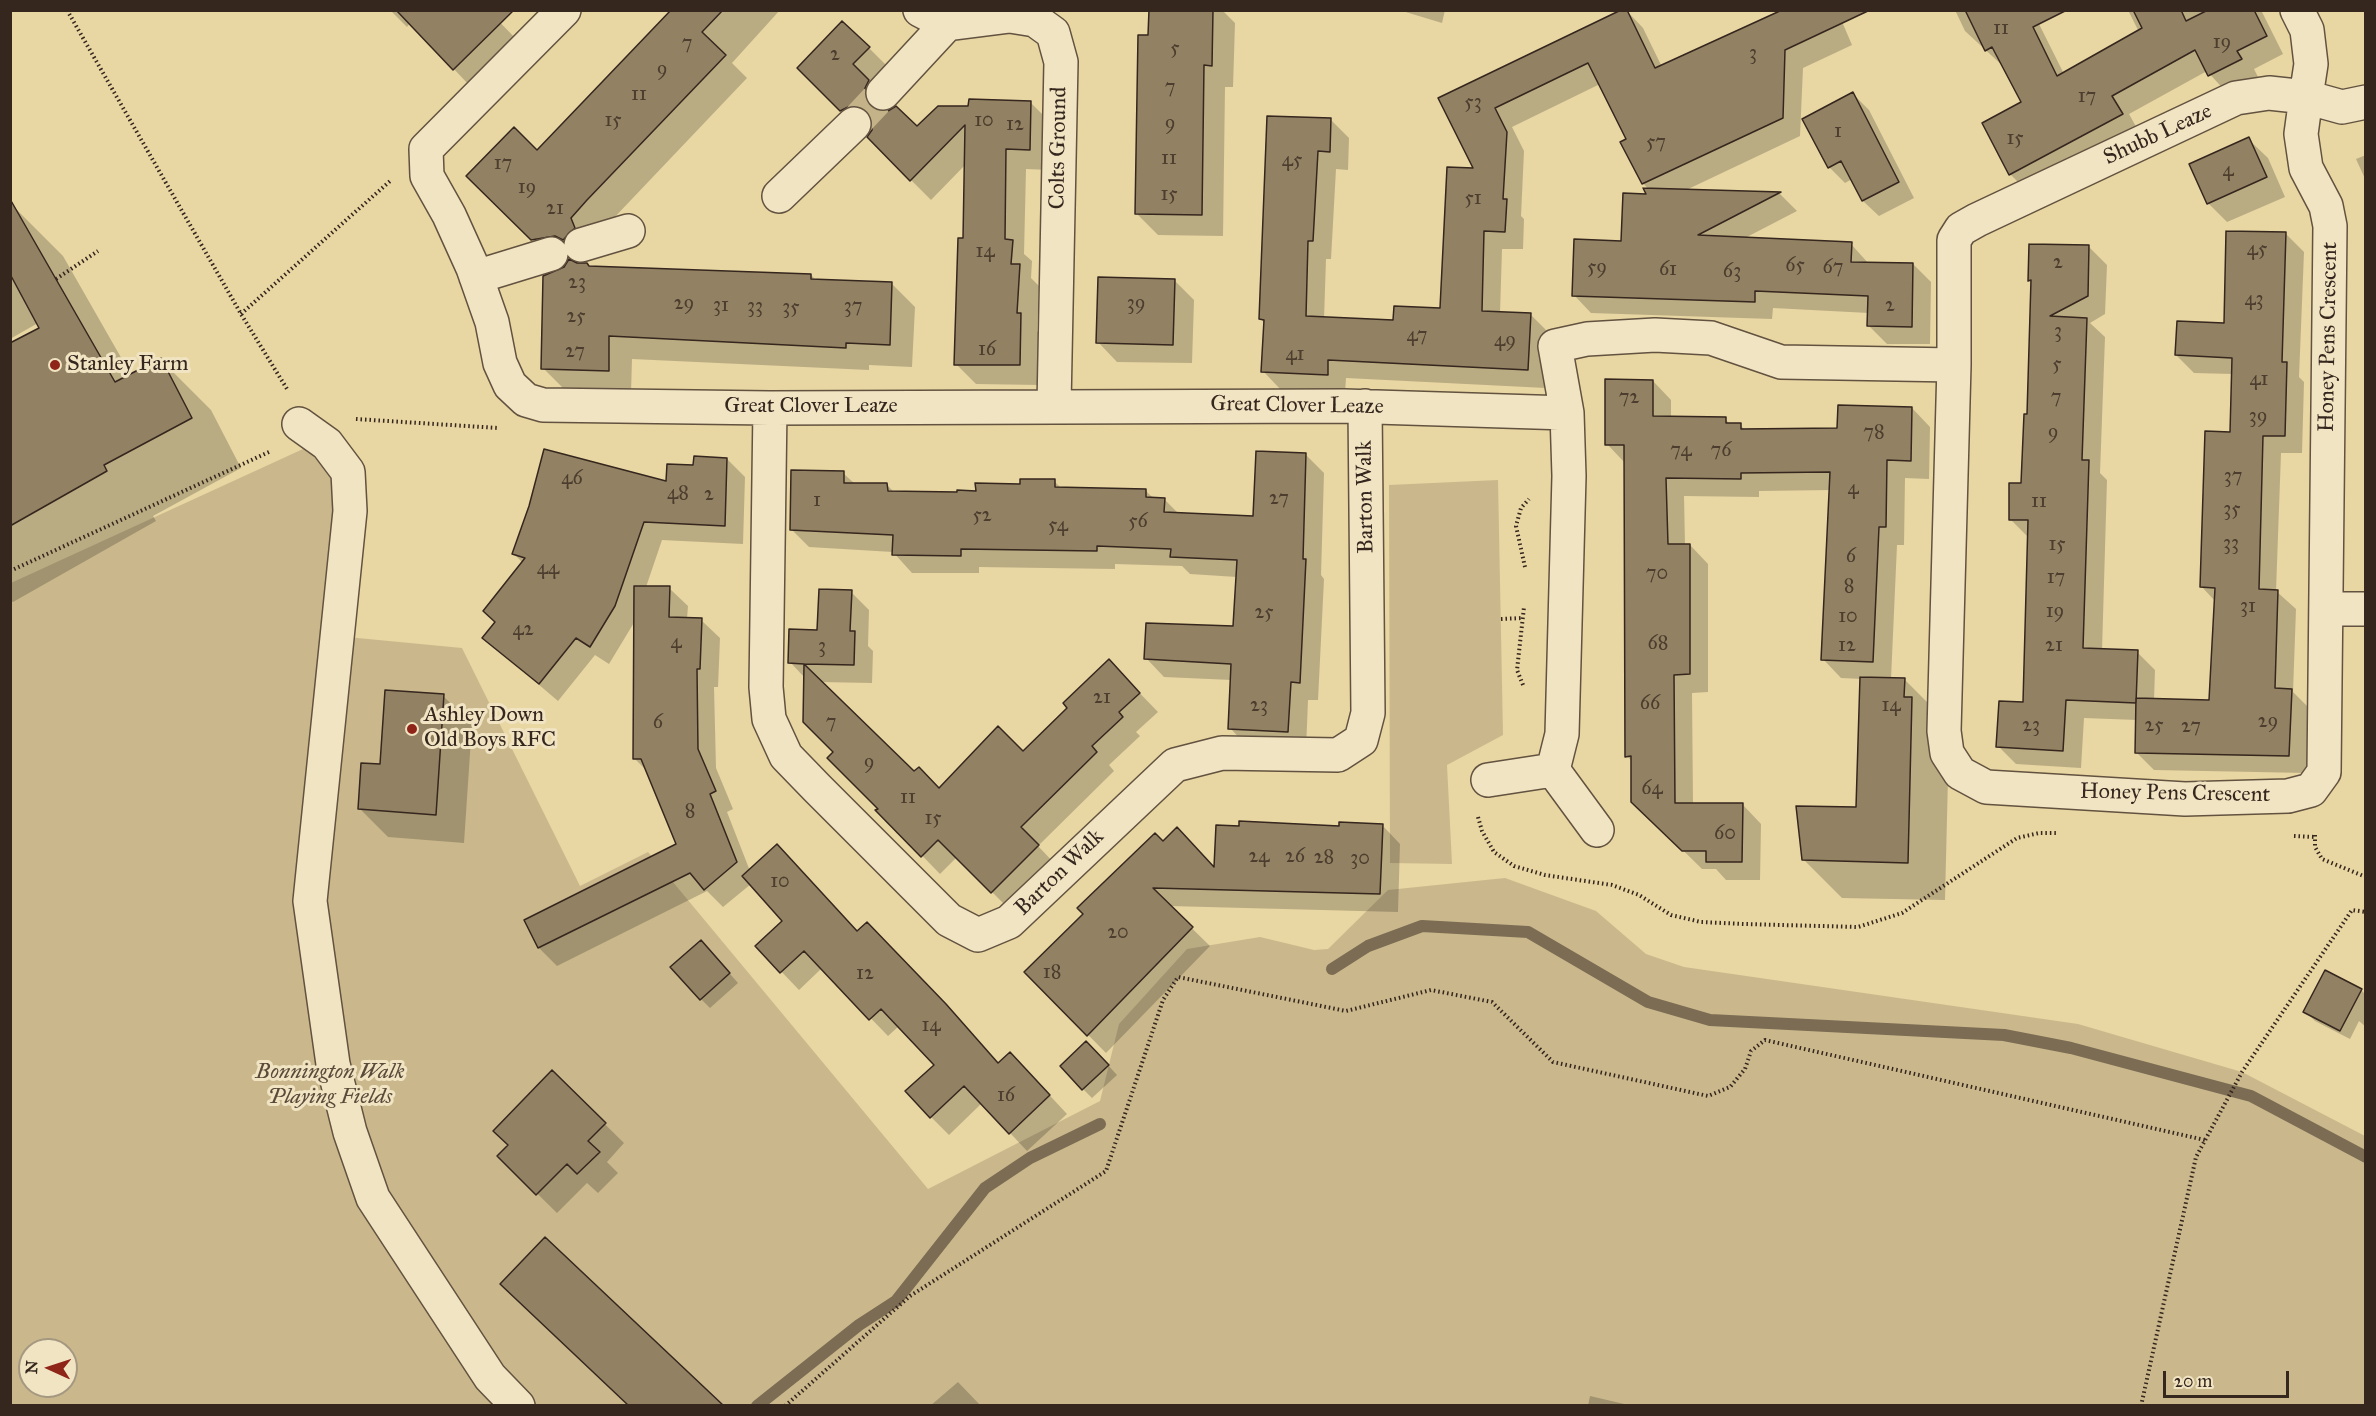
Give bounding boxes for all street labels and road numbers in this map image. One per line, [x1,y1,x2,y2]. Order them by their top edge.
street label: Colts Ground [1045,86,1073,210]
street label: Shubb Leaze [2100,98,2216,172]
street label: Honey Pens Crescent [2314,242,2344,432]
street label: Great Clover Leaze [1210,391,1384,421]
street label: Great Clover Leaze [724,394,898,420]
street label: Barton Walk [1352,440,1380,554]
street label: Honey Pens Crescent [2080,779,2270,809]
street label: Barton Walk [1010,824,1110,922]

